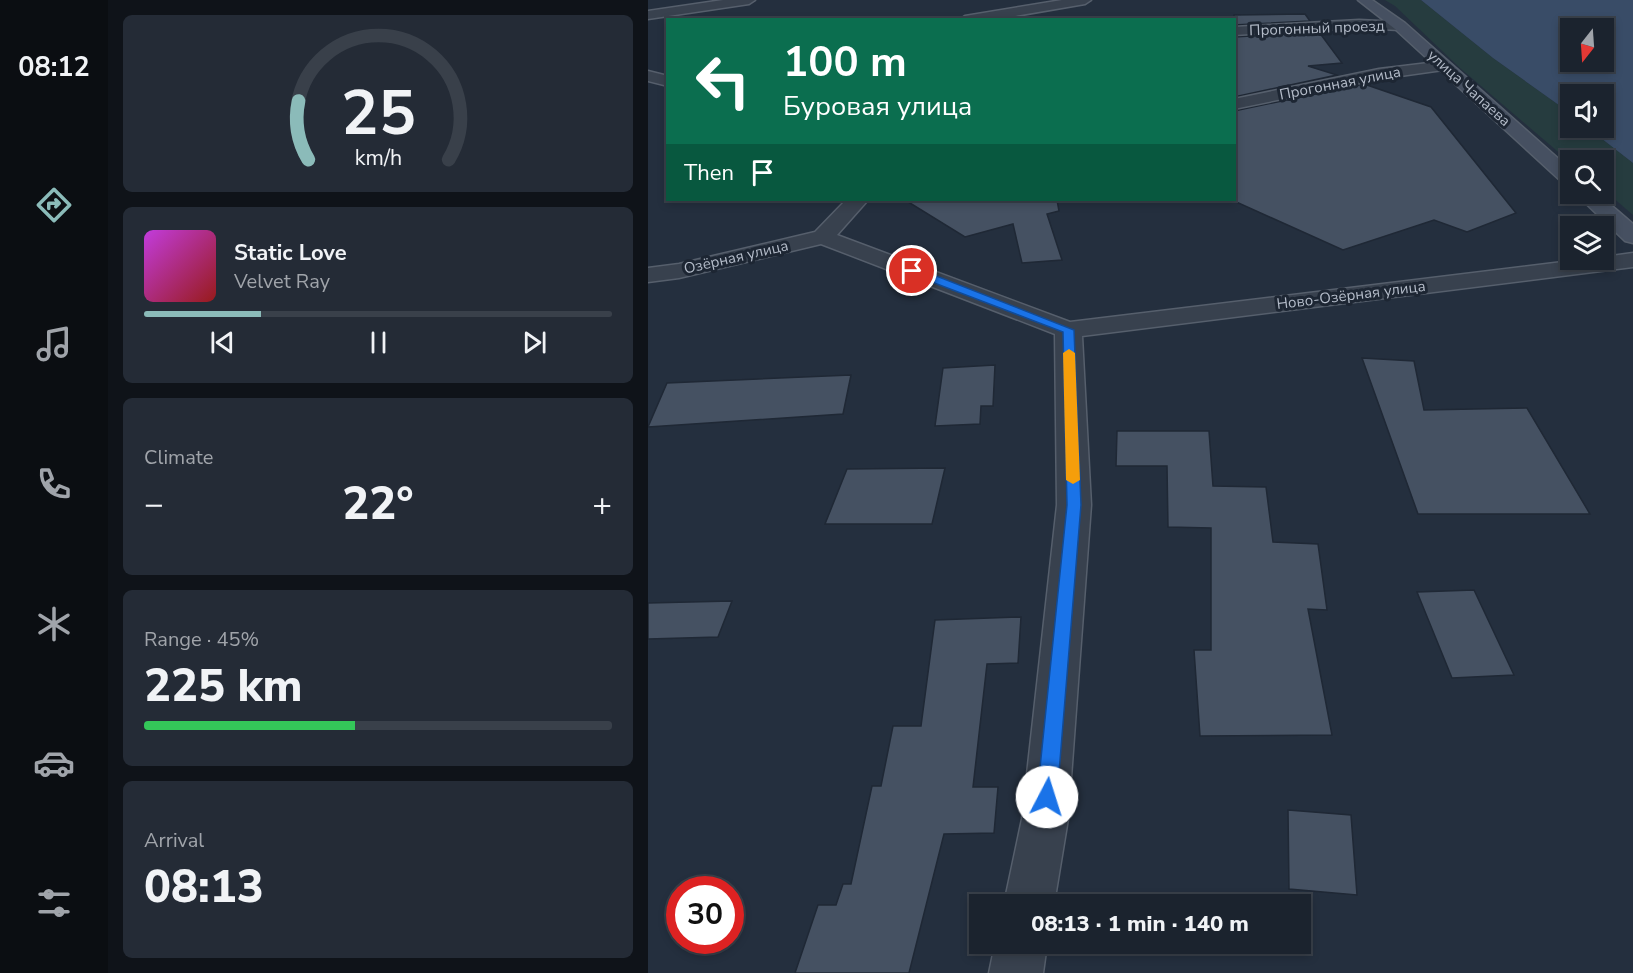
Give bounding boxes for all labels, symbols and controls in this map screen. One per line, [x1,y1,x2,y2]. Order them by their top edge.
street label: Прогонный проезд [1249,16,1385,40]
north arrow [1560,18,1614,72]
map controls [1560,18,1614,270]
text: 100 m [783,34,907,91]
icon: left [684,42,762,120]
street label: улица Чапаева [1423,45,1515,131]
text: 08:12 [18,49,90,86]
street label: Прогонная улица [1278,61,1402,105]
text: 25 [341,71,415,156]
button: sound [1560,84,1614,138]
text: Буровая улица [783,88,972,125]
text: km/h [354,144,402,174]
button: search [1560,150,1614,204]
icon: arrive [746,156,779,189]
text: Then [684,158,734,188]
icon: directions [33,184,75,226]
button: layers [1560,216,1614,270]
street label: Озёрная улица [682,235,790,279]
text: Static Love [234,238,347,268]
pin [886,245,937,296]
icon: arrive [895,254,928,287]
text: Velvet Ray [234,268,330,295]
street label: Ново-Озёрная улица [1275,276,1427,314]
icon: music [33,323,75,365]
icon: previous [206,326,239,359]
icon: pause [362,326,395,359]
icon: next [518,326,551,359]
text: Climate [144,444,213,471]
icon: phone [33,463,75,505]
text: 22° [342,474,414,535]
text: − [144,482,164,527]
text: + [592,482,612,527]
icon: climate [33,603,75,645]
text: Range · 45% [144,626,259,653]
text: 225 km [144,656,303,717]
icon: car [33,742,75,784]
position arrow [1015,765,1079,829]
text: Arrival [144,827,204,854]
text: 08:13 [144,857,264,918]
speed limit sign: 30 [666,876,744,954]
icon: filters [33,882,75,924]
text: 08:13 · 1 min · 140 m [1031,909,1249,939]

